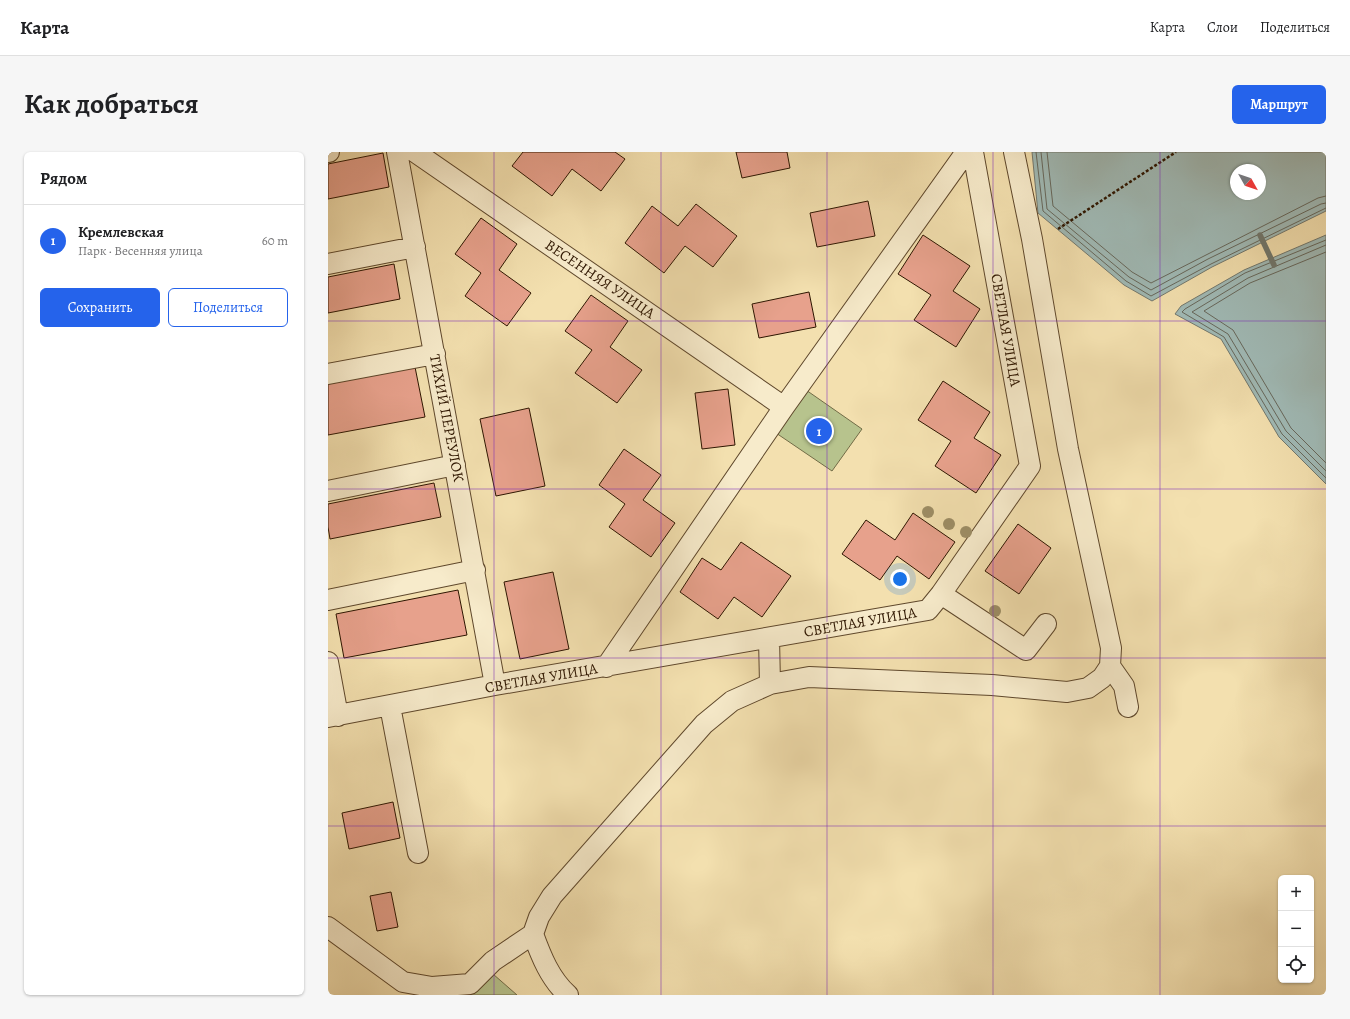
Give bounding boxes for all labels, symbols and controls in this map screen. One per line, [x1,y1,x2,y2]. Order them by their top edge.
text: Карта [20,15,69,41]
text: Карта [1150,18,1185,37]
text: Слои [1207,18,1238,37]
text: Поделиться [1260,18,1330,37]
text: Как добраться [24,85,199,123]
button: Маршрут [1232,85,1326,124]
north arrow [1230,164,1266,200]
text: Рядом [40,167,87,190]
text: Кремлевская [78,222,164,242]
text: 1 [51,232,55,249]
text: 60 m [262,232,288,249]
street label: ВЕСЕННЯЯ УЛИЦА [541,235,659,323]
text: Парк · Весенняя улица [78,242,203,259]
street label: СВЕТЛАЯ УЛИЦА [986,272,1026,388]
button: Сохранить [40,288,160,327]
button: Поделиться [168,288,288,327]
street label: ТИХИЙ ПЕРЕУЛОК [425,353,469,484]
pin: 1 [806,416,832,446]
your location [890,569,910,589]
street label: СВЕТЛАЯ УЛИЦА [802,602,918,642]
street label: СВЕТЛАЯ УЛИЦА [483,658,599,698]
map controls [1278,875,1314,983]
button: + [1278,875,1314,911]
button: − [1278,911,1314,947]
button: locate [1278,947,1314,983]

